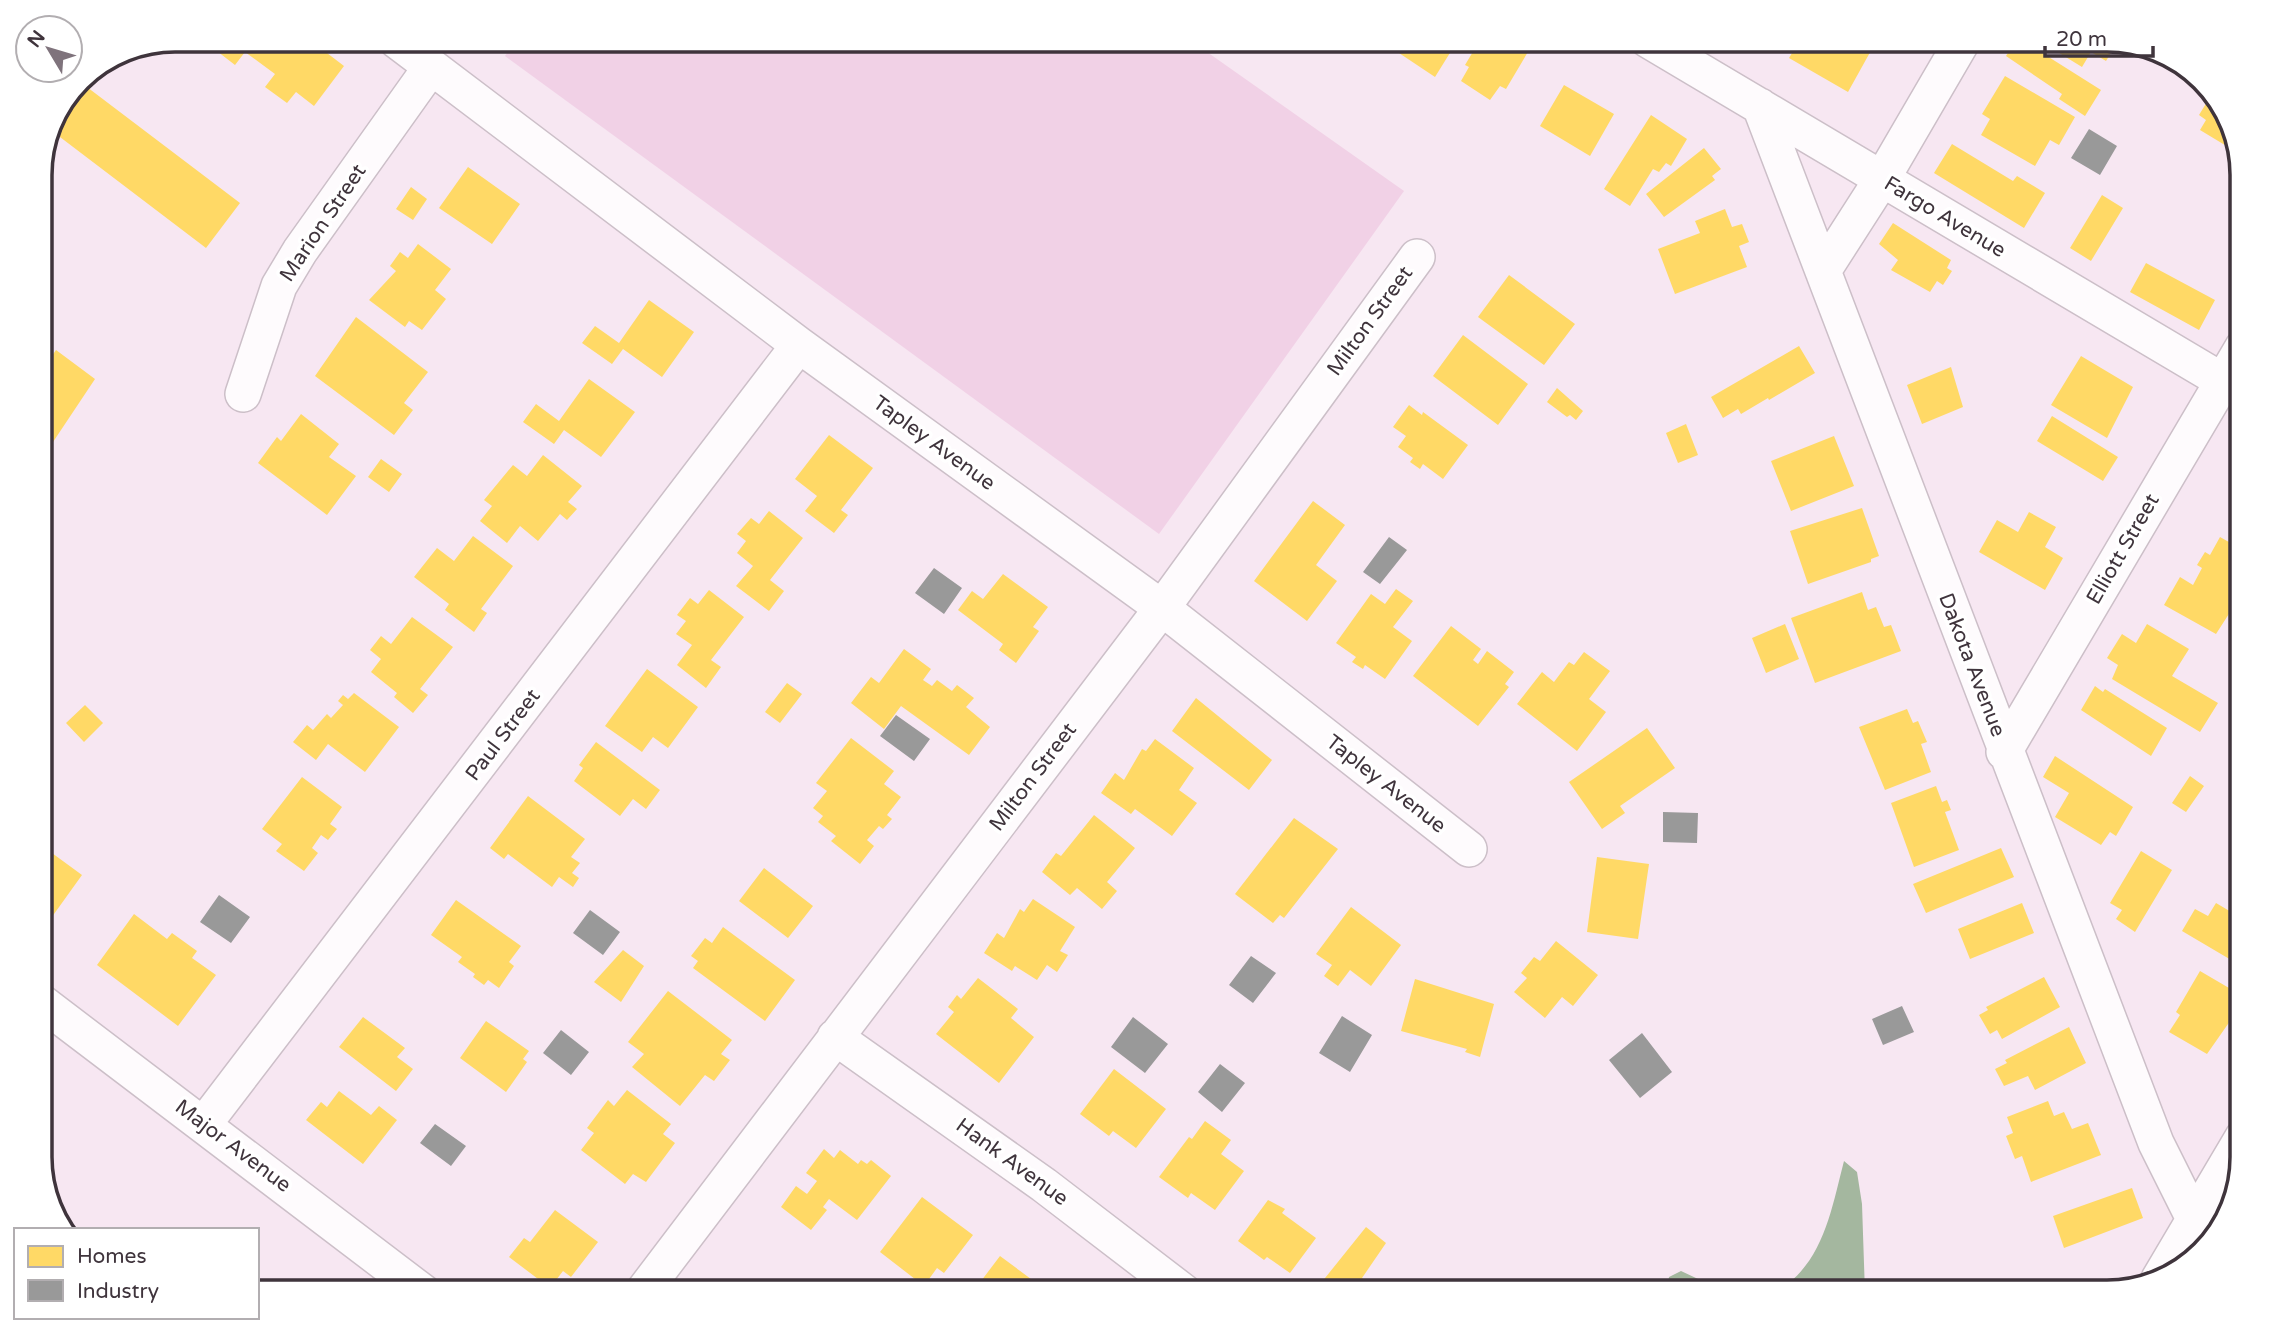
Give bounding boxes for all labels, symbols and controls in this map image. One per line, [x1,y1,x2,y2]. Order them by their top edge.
north arrow [14,14,84,84]
scale bar [2045,14,2154,58]
text: N [23,26,50,52]
text: 20 m [2056,27,2107,52]
street label: Marion Street [274,159,372,287]
street label: Fargo Avenue [1880,171,2010,263]
street label: Milton Street [1322,261,1418,381]
street label: Tapley Avenue [868,390,1000,496]
street label: Elliott Street [2081,489,2165,609]
street label: Dakota Avenue [1933,590,2011,740]
street label: Paul Street [460,684,546,786]
street label: Milton Street [984,718,1082,836]
street label: Tapley Avenue [1321,729,1451,839]
street label: Major Avenue [170,1094,296,1198]
street label: Hank Avenue [951,1113,1073,1211]
legend [14,1228,259,1319]
text: Homes [77,1244,147,1269]
text: Industry [77,1279,159,1304]

